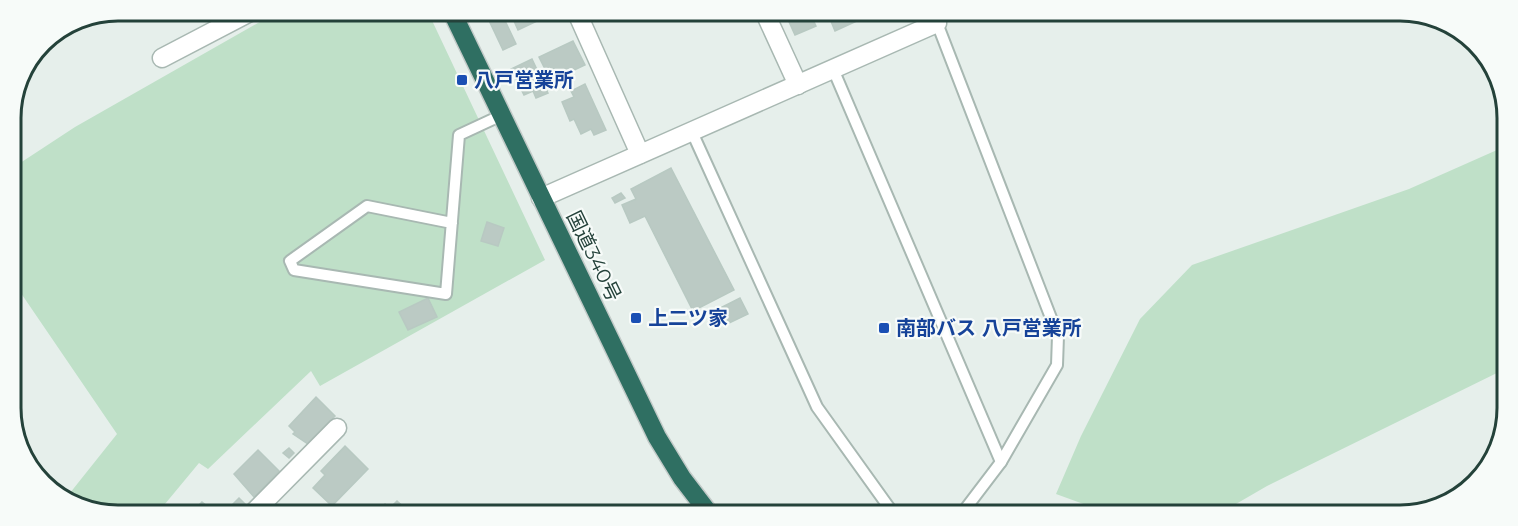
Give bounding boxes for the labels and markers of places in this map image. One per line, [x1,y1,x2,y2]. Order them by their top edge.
place label: 八戸営業所 [474,68,574,92]
marker: 八戸営業所 [455,73,469,87]
place label: 上二ツ家 [648,306,728,330]
marker: 上二ツ家 [629,311,643,325]
place label: 南部バス 八戸営業所 [896,316,1082,340]
marker: 南部バス 八戸営業所 [877,321,891,335]

